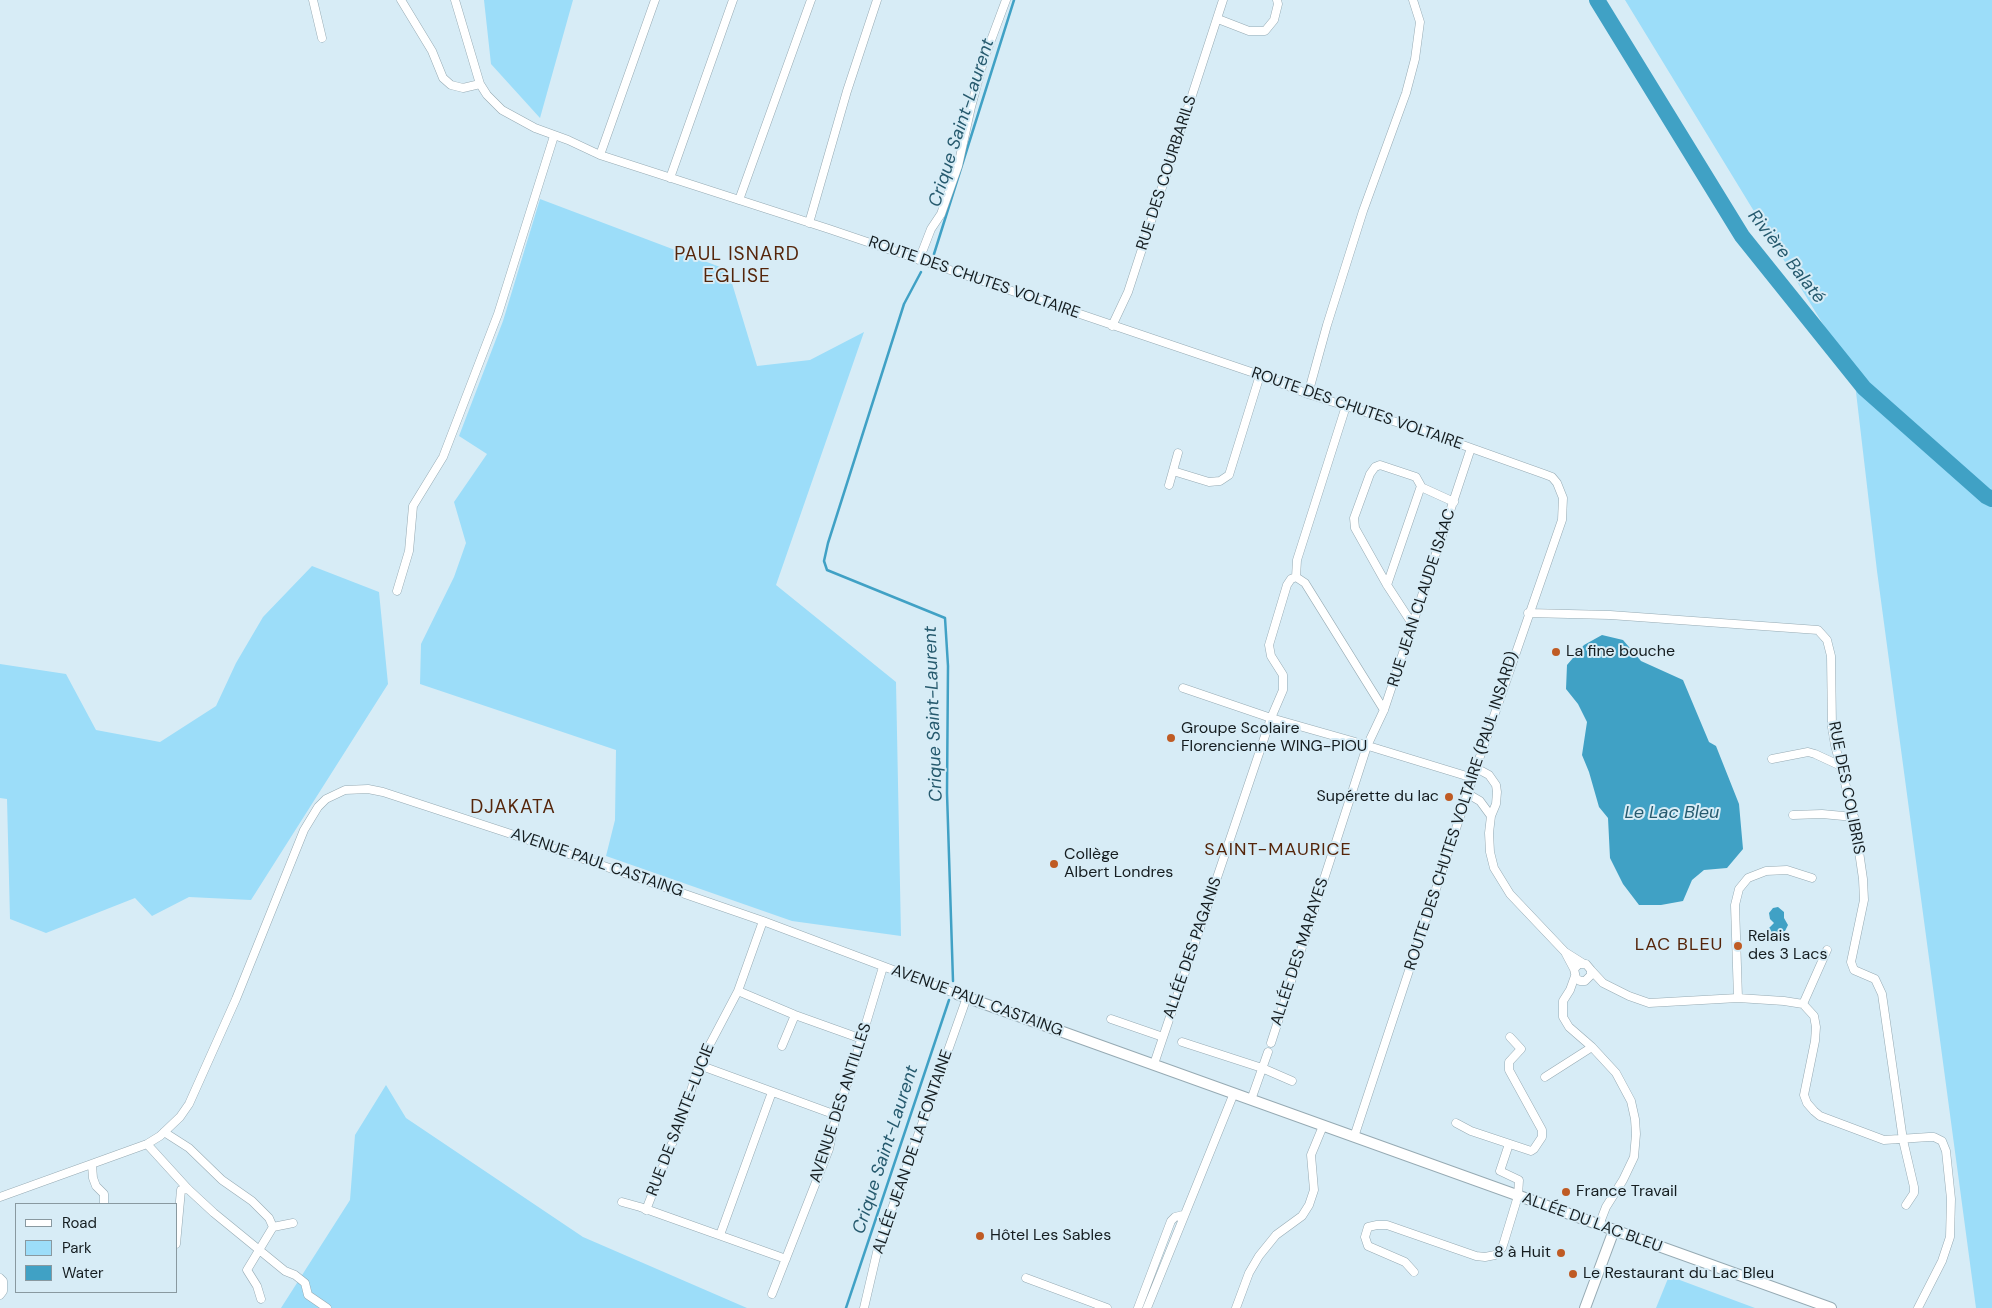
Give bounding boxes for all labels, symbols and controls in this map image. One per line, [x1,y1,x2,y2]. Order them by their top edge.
water label: Crique Saint-Laurent [925,36,999,210]
street label: RUE DES COURBARILS [1133,93,1201,253]
water label: Rivière Balaté [1743,206,1829,308]
street label: ROUTE DES CHUTES VOLTAIRE [866,233,1082,323]
district label: PAUL ISNARD EGLISE [673,244,801,288]
street label: ROUTE DES CHUTES VOLTAIRE [1249,364,1465,454]
street label: RUE JEAN CLAUDE ISAAC [1384,506,1460,690]
water label: Crique Saint-Laurent [920,626,948,802]
place label: La fine bouche [1566,642,1675,662]
marker: La fine bouche [1550,646,1562,658]
street label: ROUTE DES CHUTES VOLTAIRE (PAUL INSARD) [1401,649,1523,973]
place label: Groupe Scolaire Florencienne WING-PIOU [1181,719,1367,757]
street label: RUE DES COLIBRIS [1824,720,1868,856]
marker: Groupe Scolaire Florencienne WING-PIOU [1165,732,1177,744]
place label: Supérette du lac [1316,787,1439,807]
marker: Supérette du lac [1443,791,1455,803]
district label: DJAKATA [469,797,557,819]
water label: Le Lac Bleu [1625,802,1719,824]
street label: AVENUE PAUL CASTAING [508,824,686,902]
district label: SAINT-MAURICE [1203,839,1353,861]
place label: Collège Albert Londres [1064,845,1173,883]
marker: Collège Albert Londres [1048,858,1060,870]
street label: ALLÉE DES PAGANIS [1160,875,1226,1021]
street label: ALLÉE DES MARAYES [1267,876,1333,1028]
place label: Relais des 3 Lacs [1748,927,1827,965]
district label: LAC BLEU [1634,934,1724,956]
marker: Relais des 3 Lacs [1732,940,1744,952]
street label: AVENUE PAUL CASTAING [889,961,1065,1041]
street label: AVENUE DES ANTILLES [806,1021,876,1185]
street label: RUE DE SAINTE-LUCIE [643,1041,719,1199]
street label: ALLÉE JEAN DE LA FONTAINE [869,1047,957,1257]
water label: Crique Saint-Laurent [849,1063,923,1237]
place label: France Travail [1576,1182,1677,1202]
marker: France Travail [1560,1186,1572,1198]
street label: ALLÉE DU LAC BLEU [1520,1189,1664,1257]
legend [15,1203,178,1293]
text: Road [62,1213,97,1233]
place label: Hôtel Les Sables [990,1226,1111,1246]
marker: Hôtel Les Sables [974,1230,986,1242]
text: Park [62,1238,92,1258]
place label: 8 à Huit [1494,1243,1551,1263]
marker: 8 à Huit [1555,1247,1567,1259]
text: Water [62,1263,103,1283]
place label: Le Restaurant du Lac Bleu [1583,1264,1774,1284]
marker: Le Restaurant du Lac Bleu [1567,1268,1579,1280]

